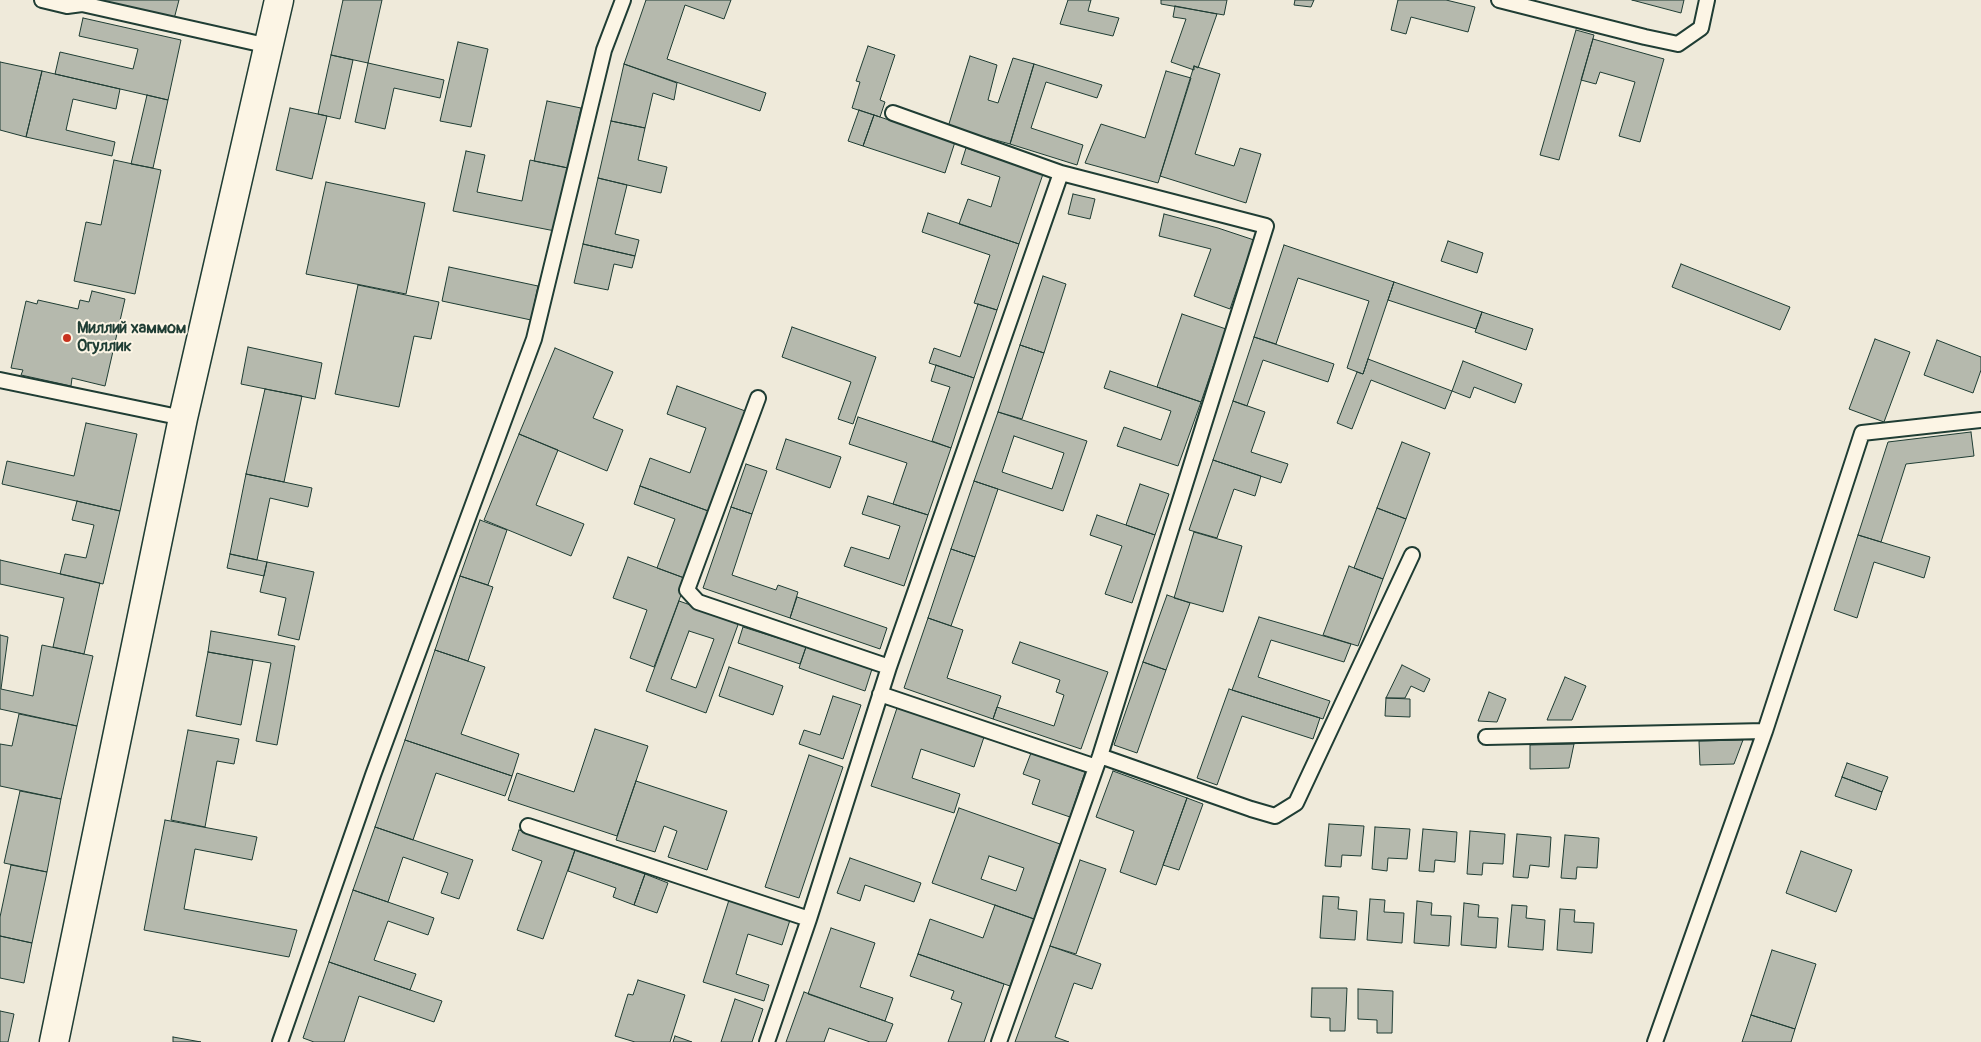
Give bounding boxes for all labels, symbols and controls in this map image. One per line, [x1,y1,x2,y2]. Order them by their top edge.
place label: Миллий хаммом Огуллик [77,319,186,357]
marker: Миллий хаммом Огуллик [61,332,73,344]

